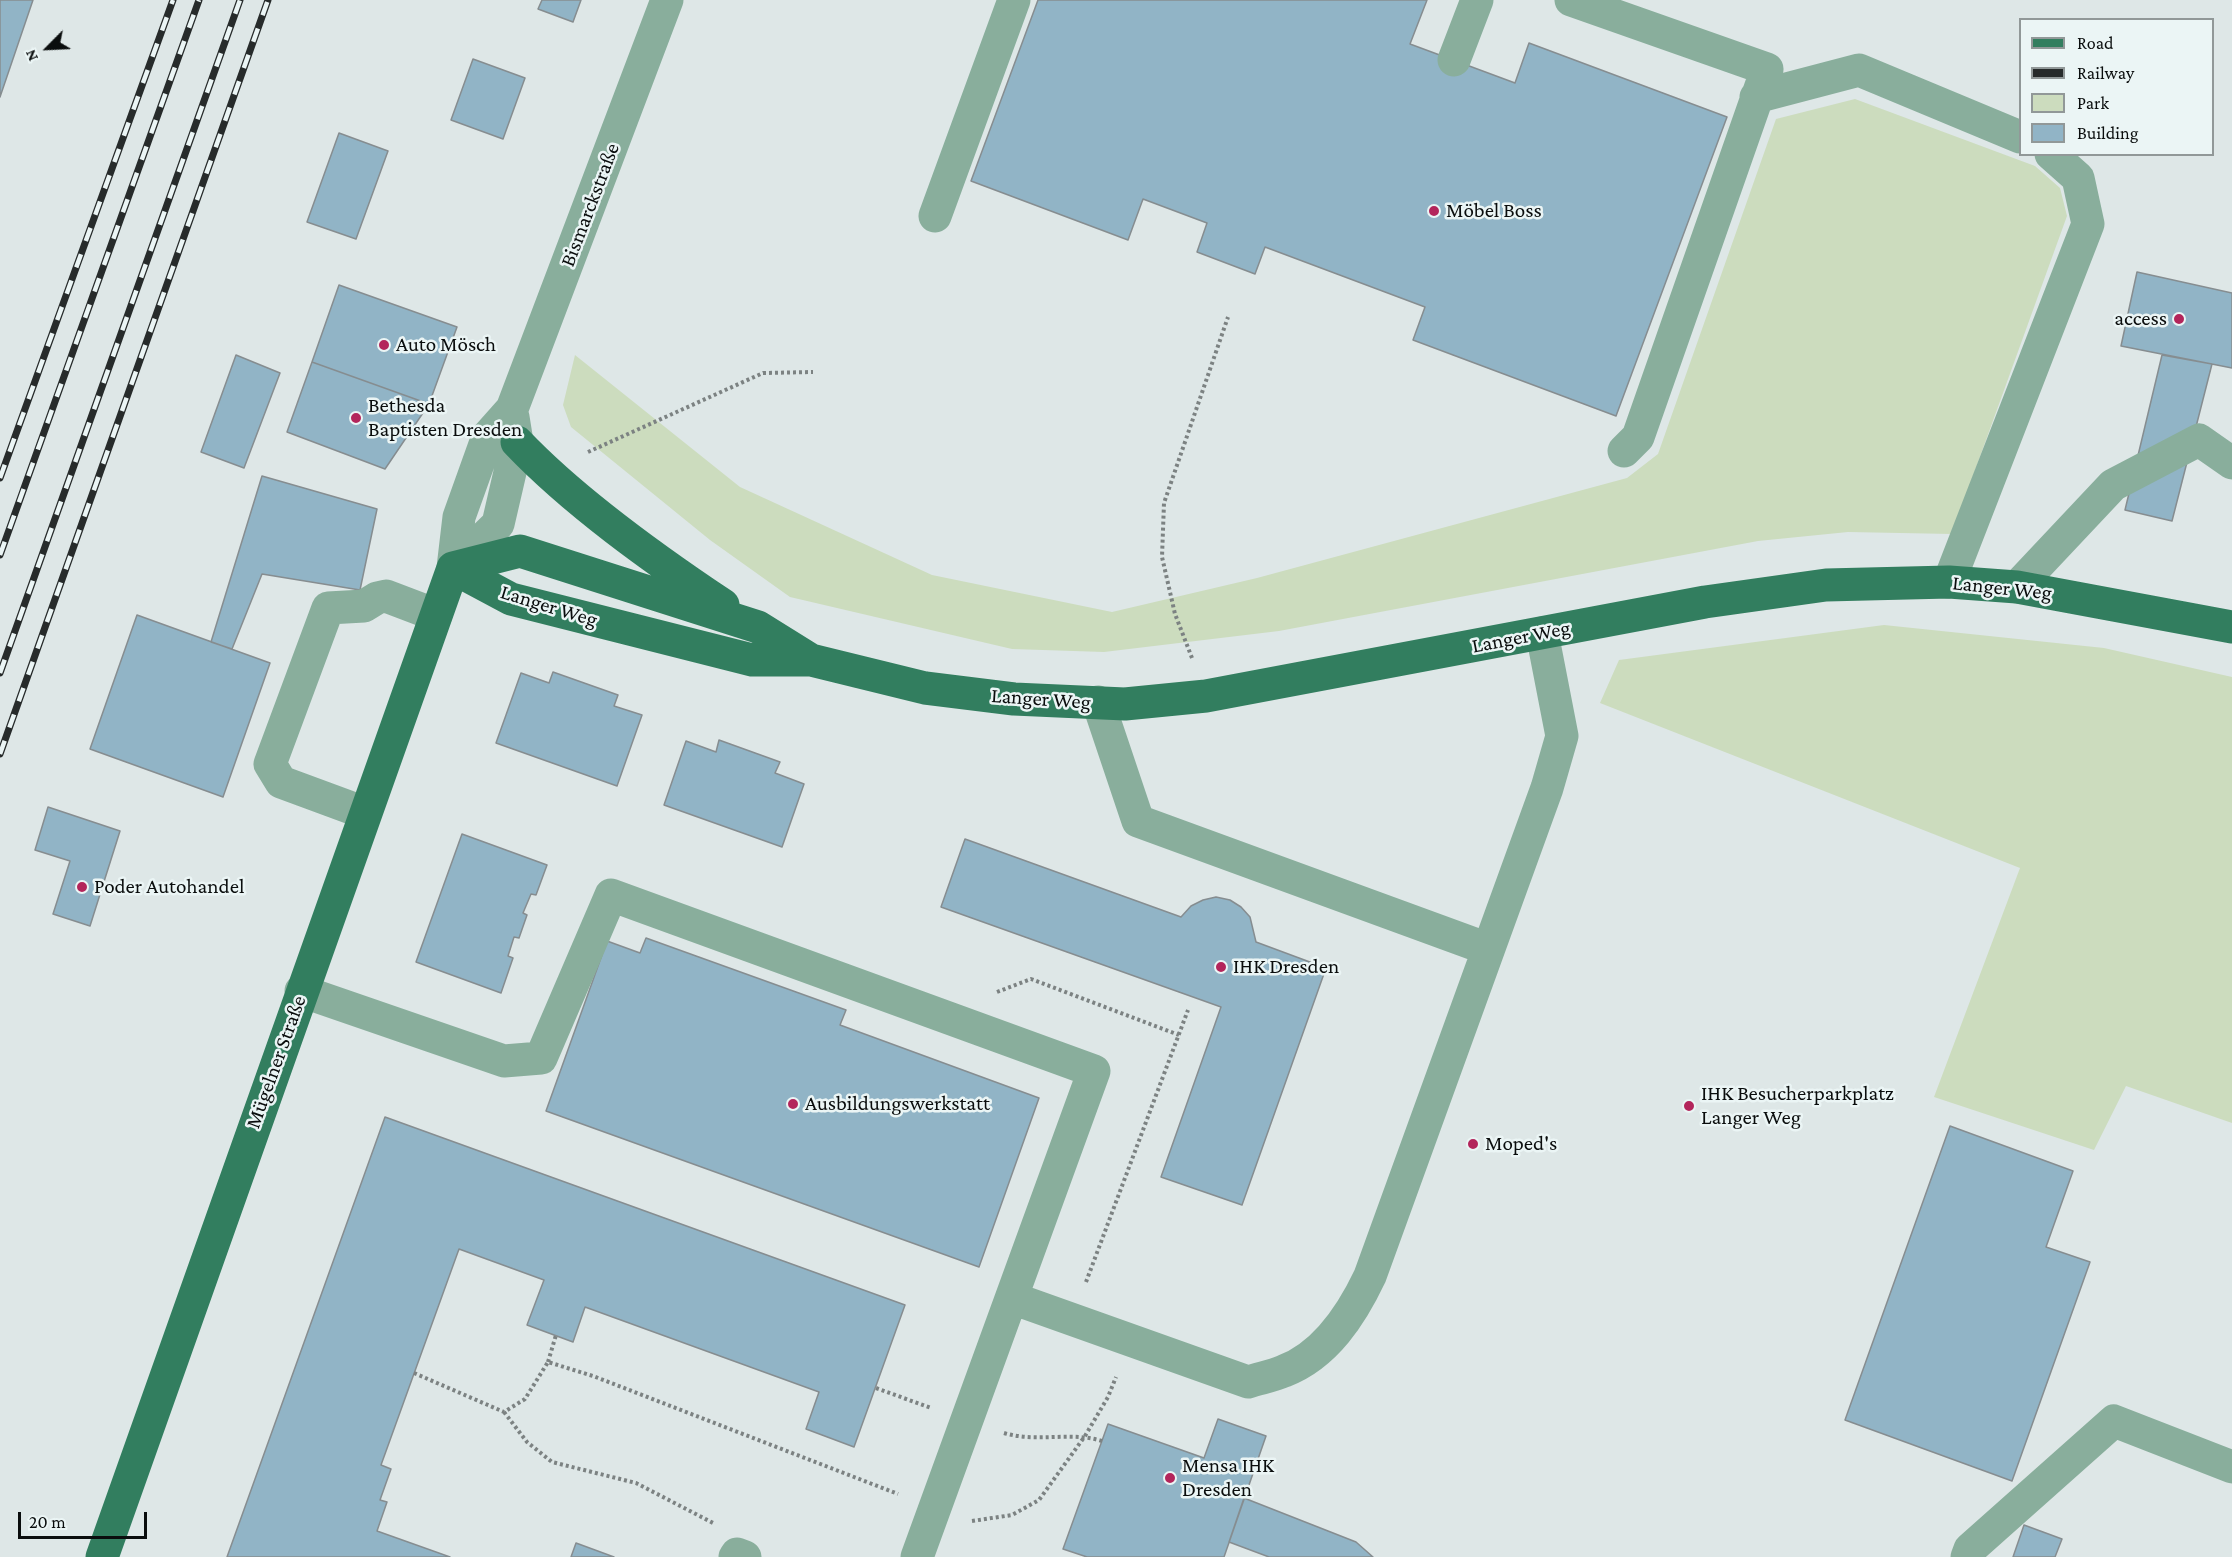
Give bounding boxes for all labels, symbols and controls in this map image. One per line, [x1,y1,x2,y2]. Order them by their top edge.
north arrow [18,18,78,78]
legend [2019,18,2214,156]
text: Road [2077,33,2114,53]
text: N [21,47,41,64]
text: Railway [2077,63,2134,83]
text: Park [2077,93,2109,113]
text: Building [2077,123,2138,143]
street label: Bismarckstraße [555,140,625,270]
place label: Möbel Boss [1446,198,1542,224]
marker: Möbel Boss [1427,204,1441,218]
place label: access [2114,306,2167,332]
marker: access [2172,312,2186,326]
place label: Auto Mösch [396,332,496,358]
marker: Auto Mösch [377,338,391,352]
place label: Bethesda Baptisten Dresden [368,393,522,443]
marker: Bethesda Baptisten Dresden [349,411,363,425]
street label: Langer Weg [1951,570,2053,606]
street label: Langer Weg [498,579,600,633]
street label: Langer Weg [1470,615,1572,659]
street label: Langer Weg [990,683,1092,715]
place label: Poder Autohandel [94,874,244,900]
marker: Poder Autohandel [75,880,89,894]
place label: IHK Dresden [1233,954,1339,980]
marker: IHK Dresden [1214,960,1228,974]
street label: Mügelner Straße [240,992,312,1132]
place label: IHK Besucherparkplatz Langer Weg [1701,1081,1894,1131]
place label: Ausbildungswerkstatt [805,1091,990,1117]
marker: Ausbildungswerkstatt [786,1097,800,1111]
marker: IHK Besucherparkplatz Langer Weg [1682,1099,1696,1113]
place label: Moped's [1485,1131,1557,1157]
marker: Moped's [1466,1137,1480,1151]
place label: Mensa IHK Dresden [1182,1453,1274,1503]
marker: Mensa IHK Dresden [1163,1471,1177,1485]
scale bar [21,1500,150,1538]
text: 20 m [29,1512,66,1532]

